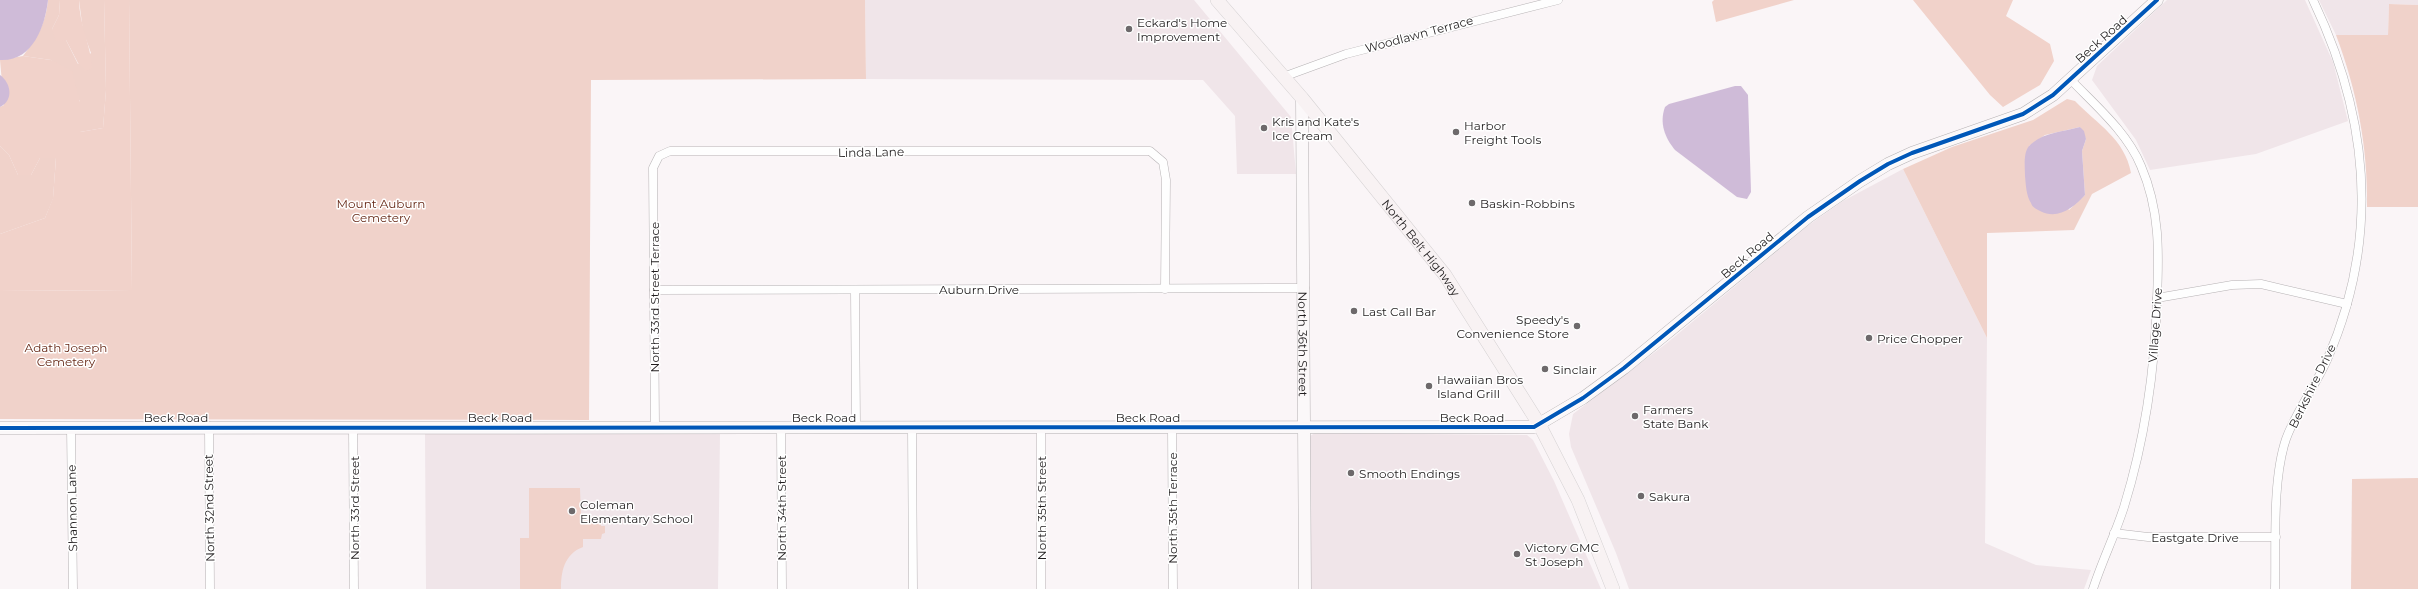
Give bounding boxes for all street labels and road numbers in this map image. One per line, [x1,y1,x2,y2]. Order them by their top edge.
street label: Woodlawn Terrace [1363,12,1475,56]
street label: Beck Road [2072,12,2130,66]
street label: Linda Lane [838,144,904,160]
street label: North Belt Highway [1379,196,1464,299]
street label: North 33rd Street Terrace [647,222,662,372]
street label: Beck Road [1717,228,1777,282]
street label: Auburn Drive [939,282,1019,297]
street label: Village Drive [2145,287,2165,363]
street label: North 36th Street [1296,291,1311,397]
street label: Berkshire Drive [2285,342,2339,430]
street label: Beck Road [144,410,208,425]
street label: Beck Road [468,410,532,425]
street label: Beck Road [792,410,856,425]
street label: Beck Road [1116,410,1180,425]
street label: Beck Road [1440,410,1504,425]
street label: North 35th Terrace [1165,452,1180,564]
street label: North 32nd Street [201,454,217,562]
street label: North 34th Street [774,455,789,561]
street label: North 33rd Street [347,456,362,560]
street label: North 35th Street [1034,456,1049,560]
street label: Shannon Lane [64,464,80,552]
street label: Eastgate Drive [2151,530,2239,545]

